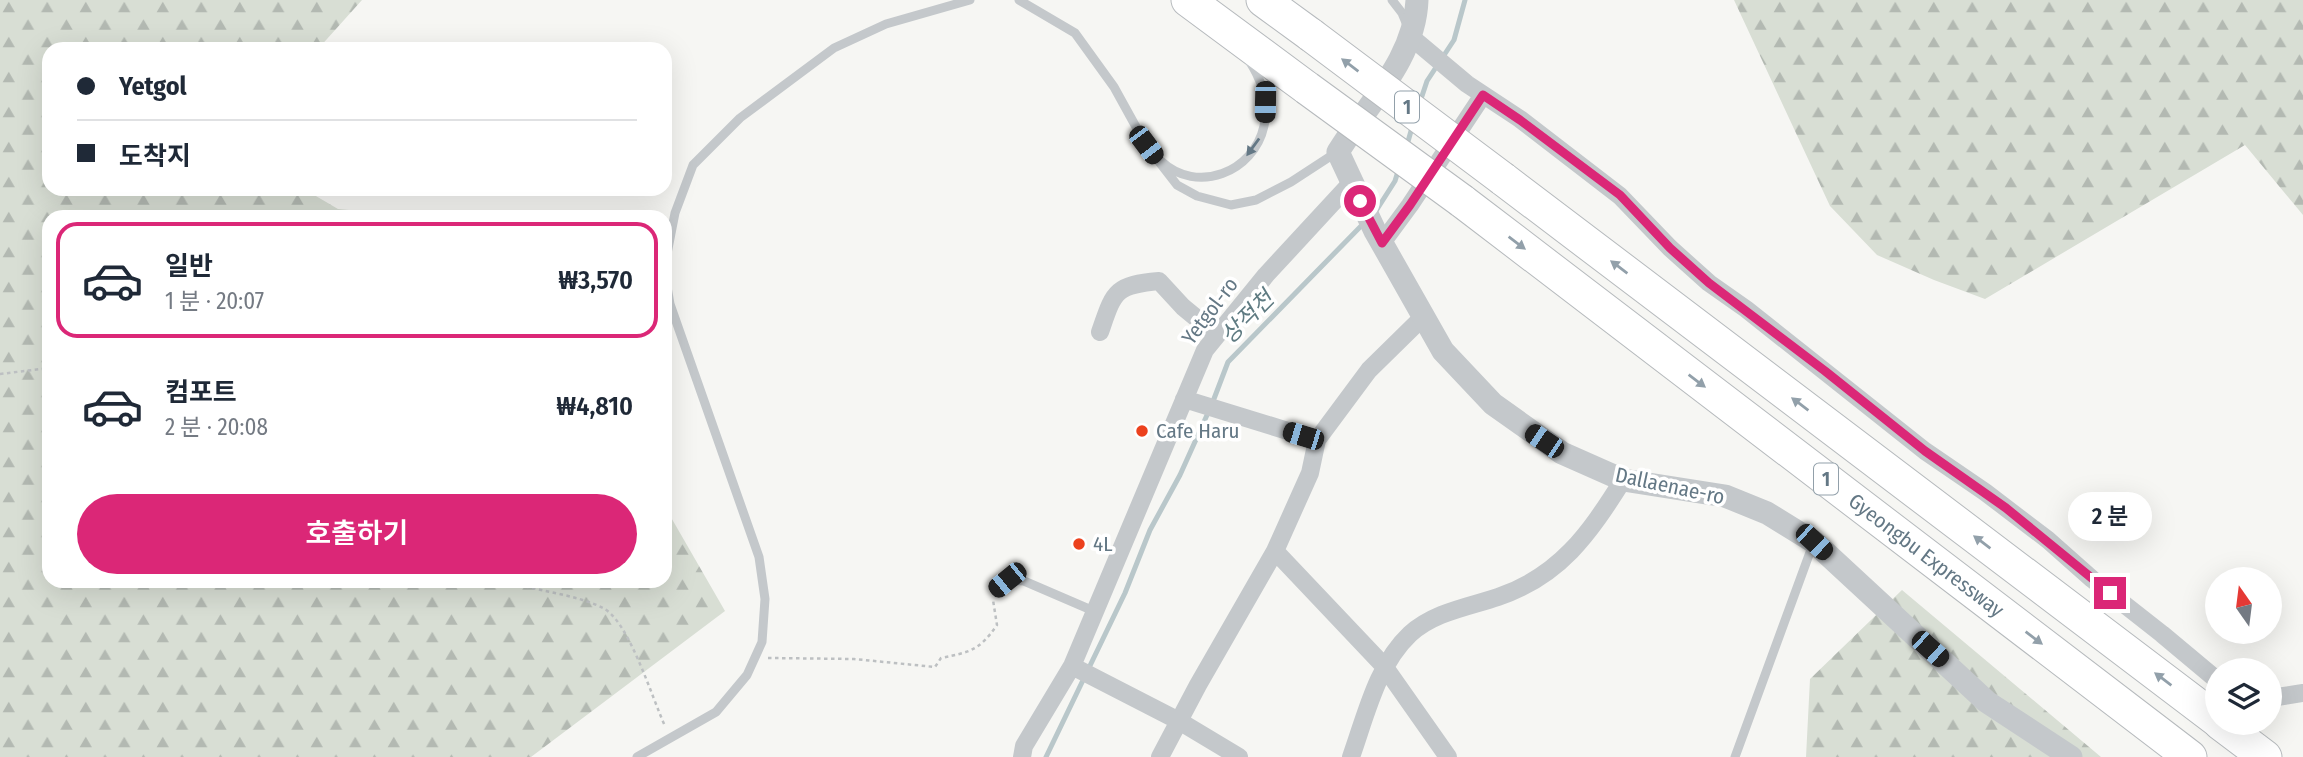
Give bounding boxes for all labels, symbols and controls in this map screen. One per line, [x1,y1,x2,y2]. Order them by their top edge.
one-way arrow [1341,58,1359,72]
text: Yetgol [119,71,187,102]
car [1255,81,1276,123]
road number: 1 [1395,92,1419,122]
car [1125,122,1168,168]
one-way arrow [1247,138,1261,156]
text: 도착지 [119,141,191,172]
route start [1344,185,1376,217]
one-way arrow [1507,235,1525,250]
icon: car [81,249,144,312]
text: 일반 [165,251,213,282]
one-way arrow [1610,260,1628,274]
text: ₩3,570 [558,265,633,296]
street label: Yetgol-ro [1176,272,1244,350]
water label: 상적천 [1215,283,1281,349]
text: 1 분 · 20:07 [165,287,264,315]
one-way arrow [1688,373,1706,388]
icon: car [81,375,144,438]
text: 컴포트 [165,377,237,408]
text: ₩4,810 [556,391,633,422]
one-way arrow [1792,397,1810,412]
text: 2 분 · 20:08 [165,413,268,441]
place label: Cafe Haru [1156,418,1240,444]
car [1280,420,1327,452]
car [1521,421,1568,461]
marker: Cafe Haru [1134,423,1150,439]
street label: Dallaenae-ro [1613,462,1727,510]
road number: 1 [1814,464,1838,494]
street label: Gyeongbu Expressway [1843,488,2009,623]
callout: 2 분 [2068,491,2152,540]
button: 호출하기 [77,494,637,574]
text: 2 분 [2092,502,2128,530]
car [1792,520,1837,564]
place label: 4L [1093,531,1113,557]
one-way arrow [1973,534,1991,549]
marker: 4L [1071,536,1087,552]
car [985,559,1030,601]
north arrow [2205,567,2282,644]
map controls [2205,567,2282,735]
route end [2094,577,2126,609]
car [1908,627,1953,671]
one-way arrow [2025,630,2043,644]
button: layers [2205,658,2282,735]
one-way arrow [2154,673,2172,687]

